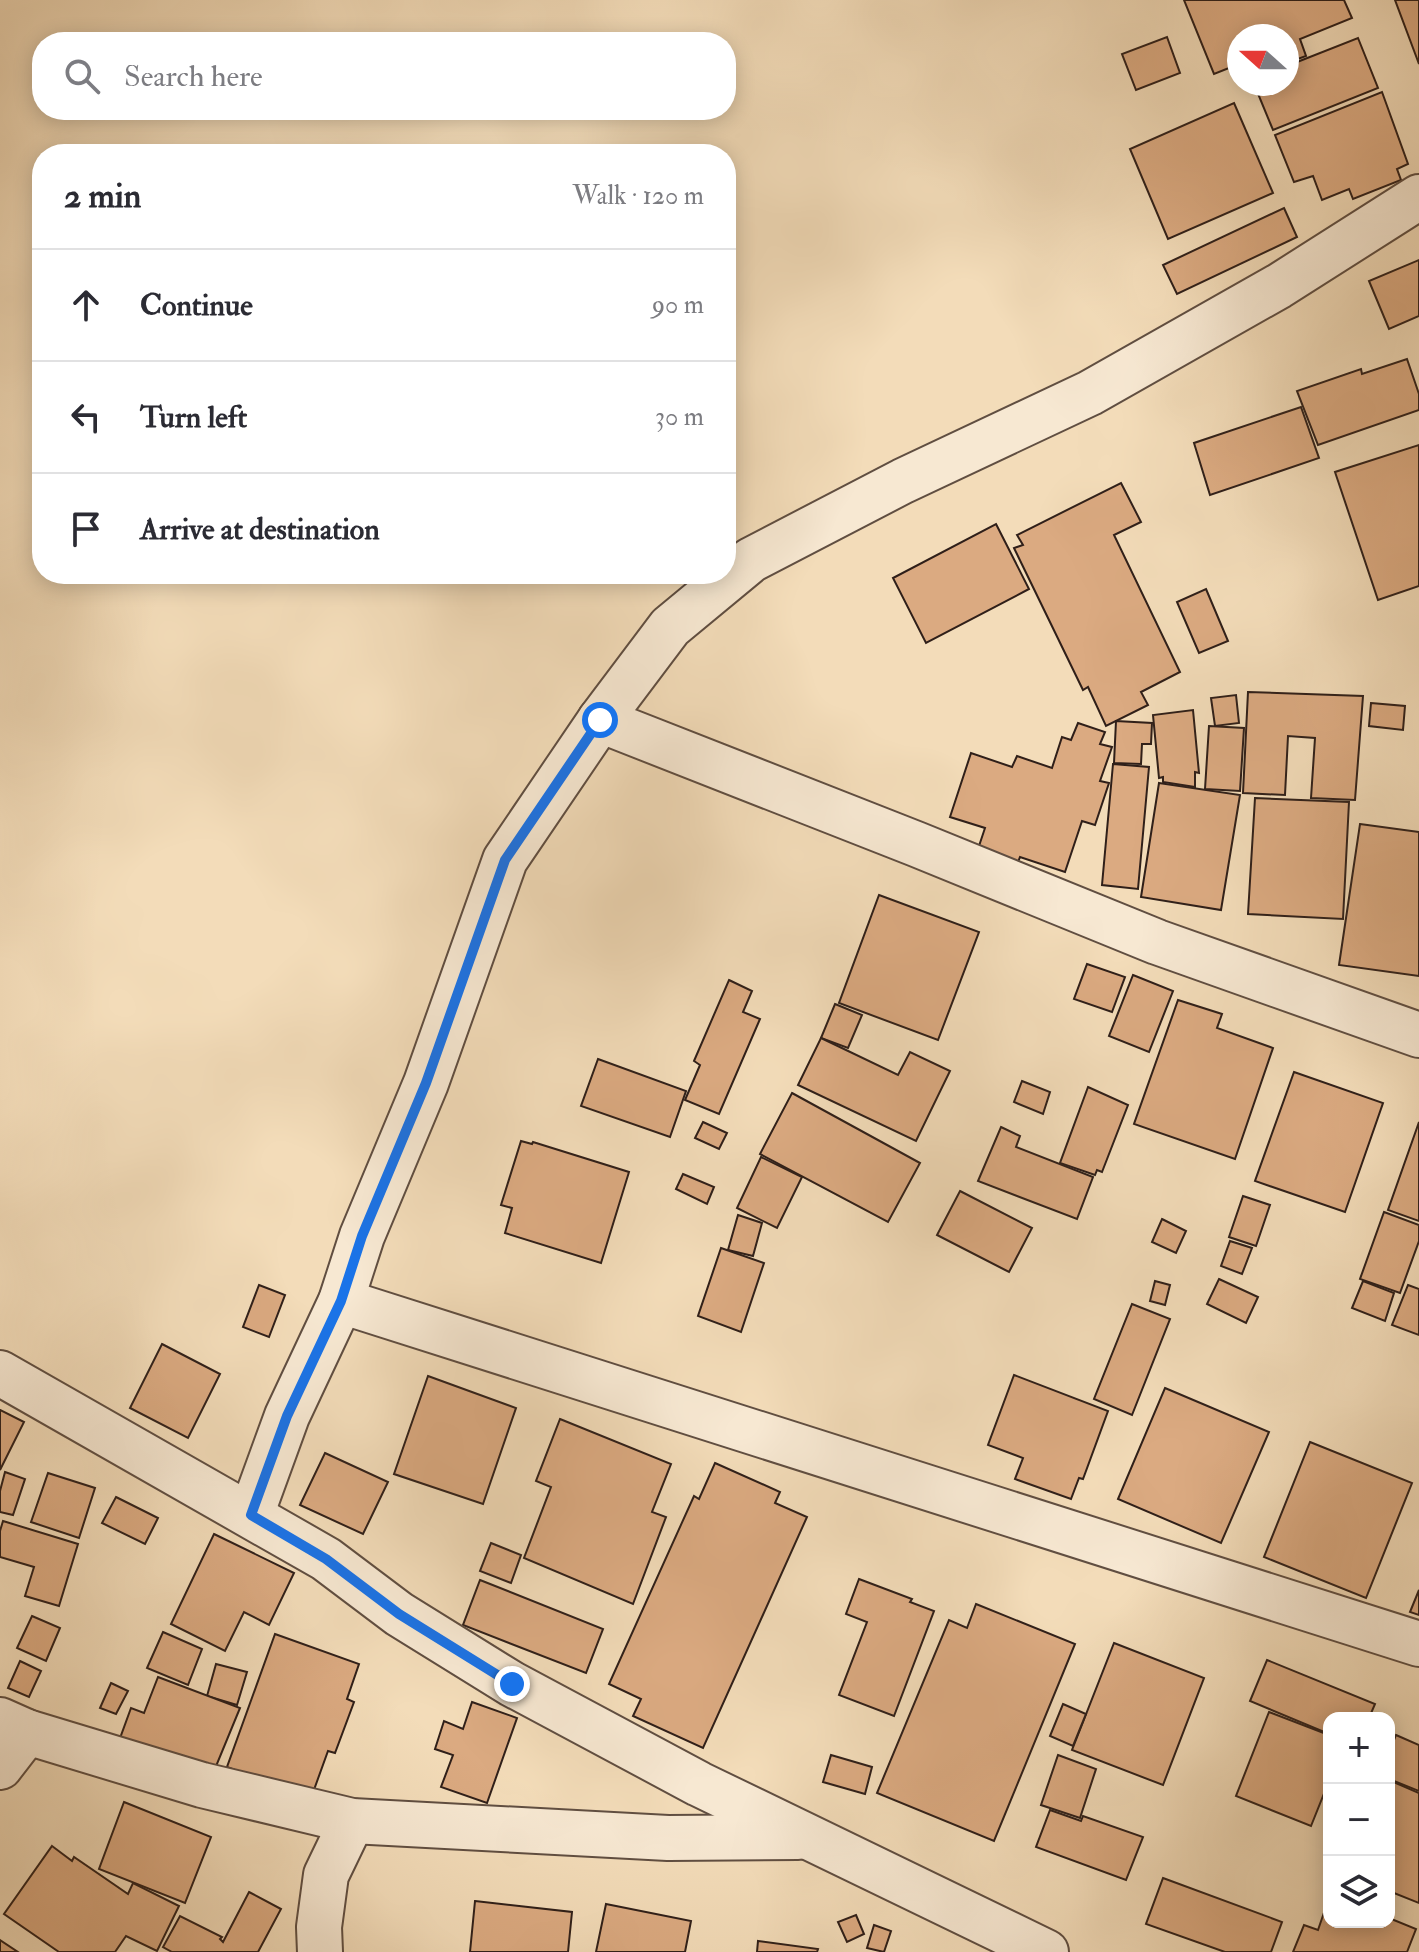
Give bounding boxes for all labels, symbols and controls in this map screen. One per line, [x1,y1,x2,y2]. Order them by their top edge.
north arrow [1227,24,1299,96]
search box [32,32,736,120]
icon: search [60,54,104,98]
text: Search here [124,58,263,95]
text: 2 min [64,175,141,218]
text: Walk · 120 m [573,180,704,212]
icon: ahead [64,283,108,327]
text: Continue [140,287,253,324]
text: 90 m [652,289,704,321]
icon: left [64,395,108,439]
text: Turn left [140,399,247,436]
text: 30 m [655,401,704,433]
icon: arrive [64,507,108,551]
text: Arrive at destination [140,511,380,548]
route start [582,702,618,738]
route end [494,1666,530,1702]
map controls [1323,1712,1395,1928]
button: + [1323,1712,1395,1784]
button: − [1323,1784,1395,1856]
button: layers [1323,1856,1395,1928]

